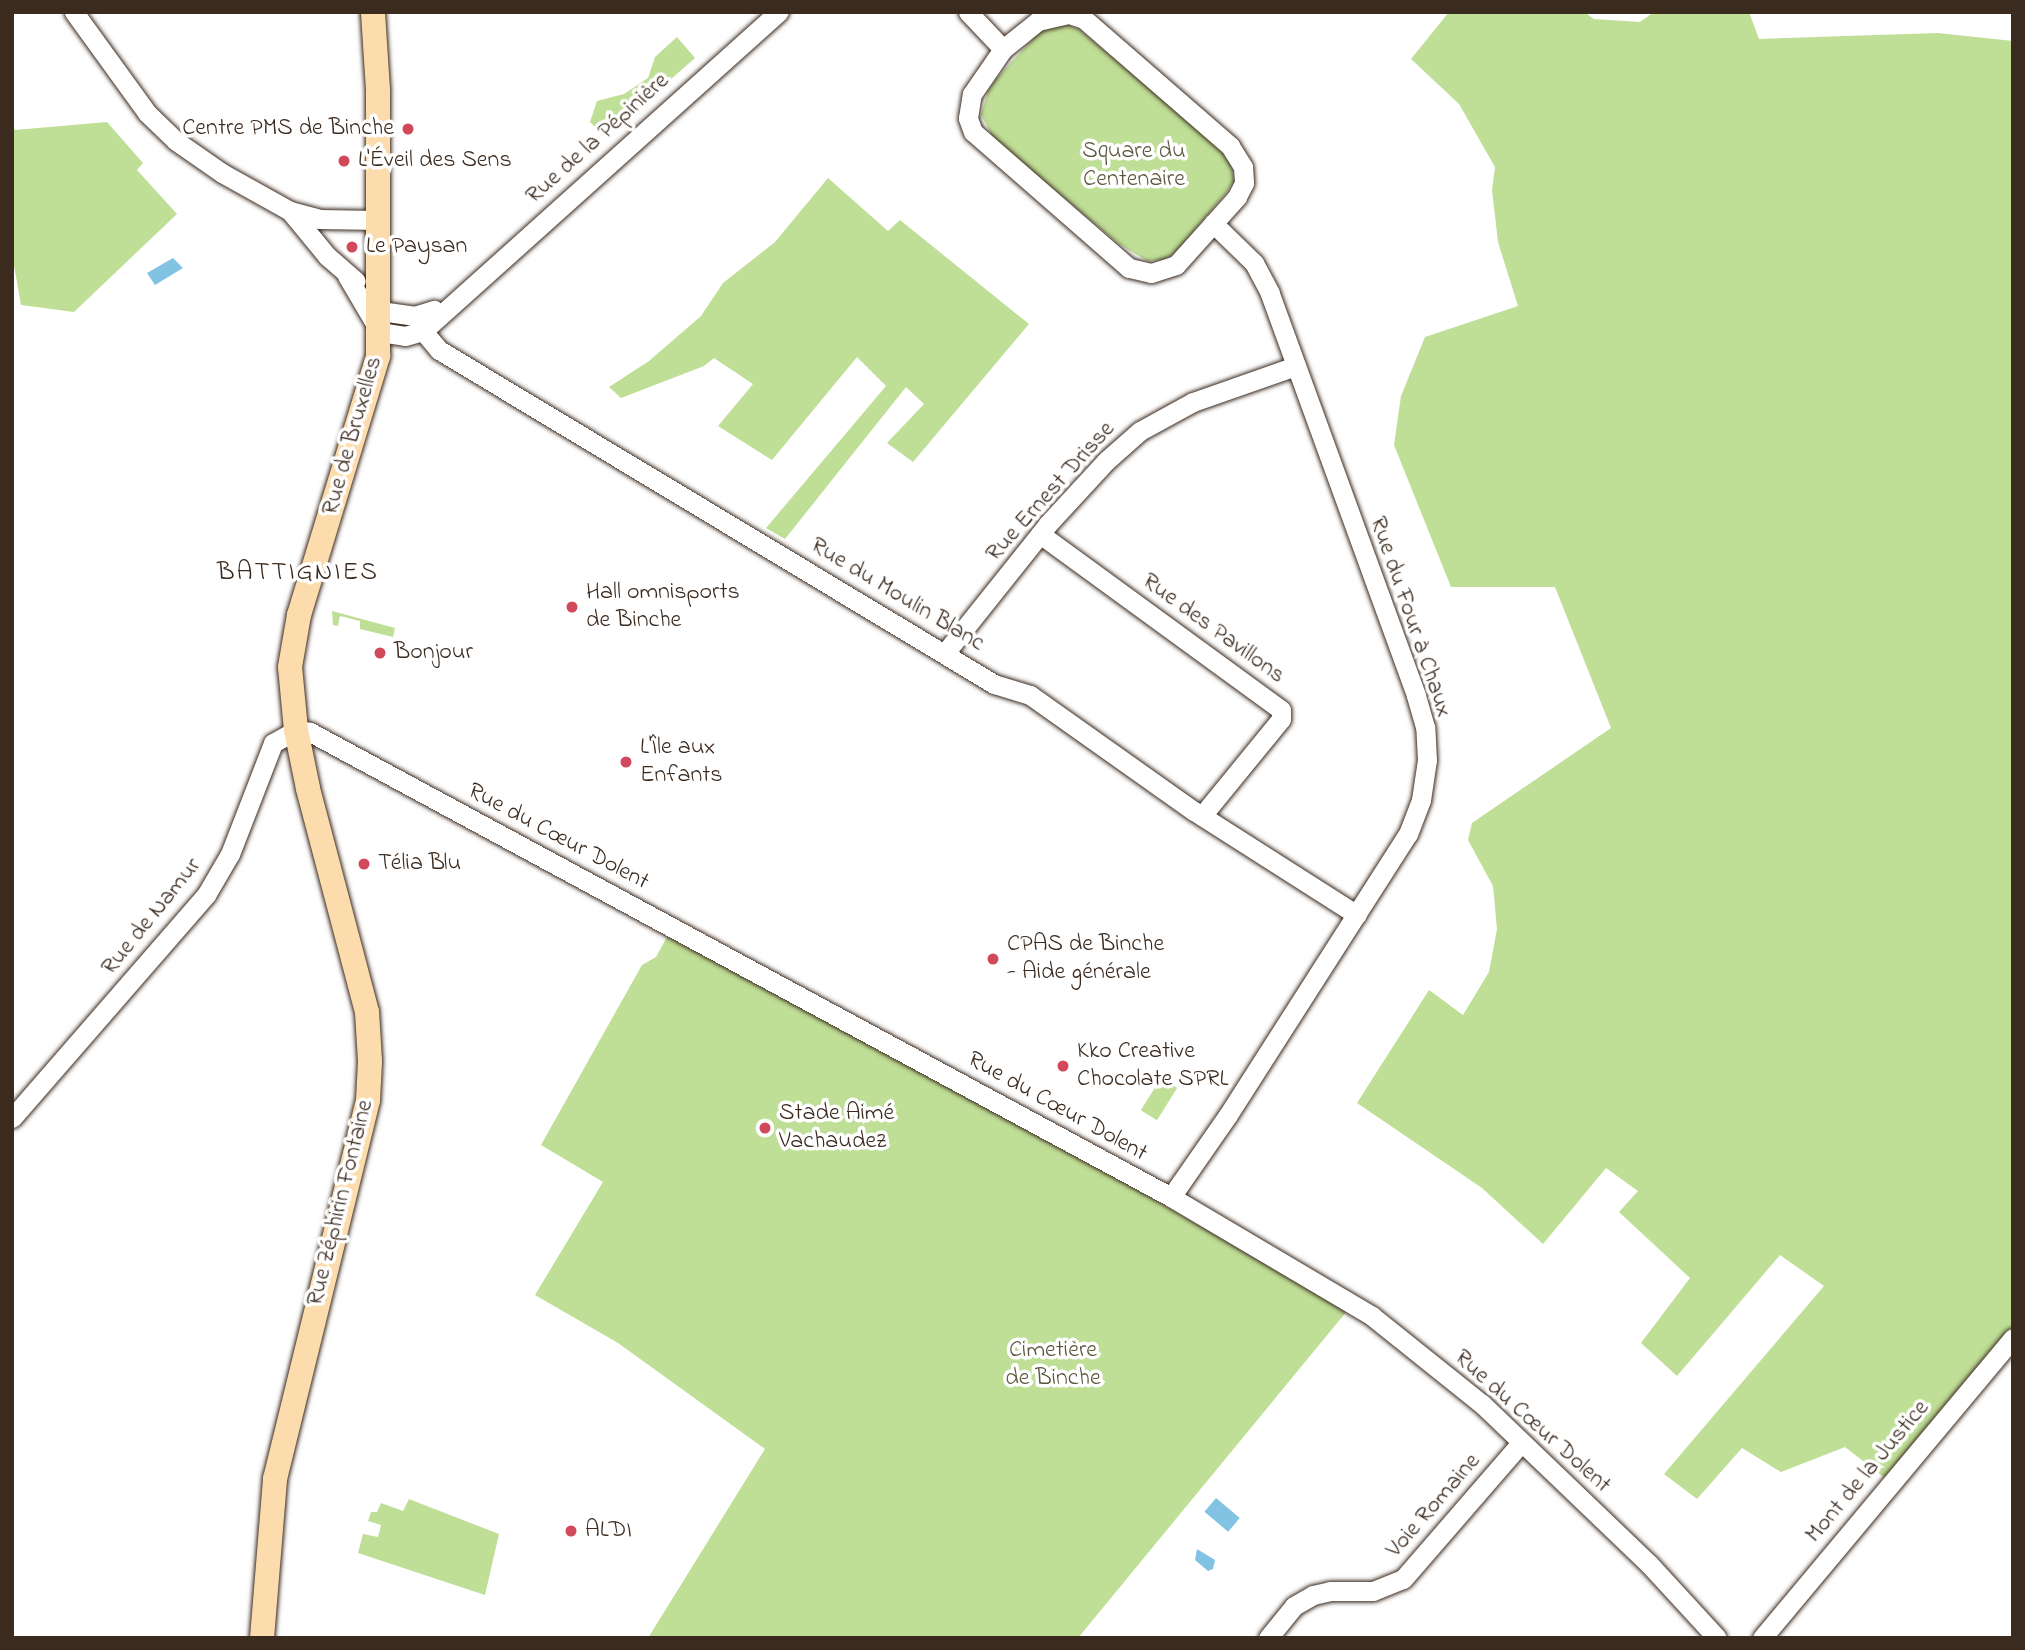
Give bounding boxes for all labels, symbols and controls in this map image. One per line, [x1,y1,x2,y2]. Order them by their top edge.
street label: Rue de la Pépinière [521,67,675,211]
place label: Centre PMS de Binche [182,115,394,143]
marker: Centre PMS de Binche [400,121,416,137]
park label: Square du Centenaire [1082,138,1186,194]
place label: L'Éveil des Sens [358,147,512,175]
marker: L'Éveil des Sens [336,153,352,169]
place label: Le Paysan [366,233,467,261]
marker: Le Paysan [344,239,360,255]
street label: Rue de Bruxelles [317,353,389,519]
street label: Rue Ernest Drisse [980,416,1122,568]
street label: Rue du Four à Chaux [1362,513,1458,721]
street label: Rue du Moulin Blanc [805,532,989,658]
district label: BATTIGNIES [218,558,378,590]
street label: Rue des Pavillons [1136,567,1290,691]
place label: Hall omnisports de Binche [586,579,740,635]
marker: Hall omnisports de Binche [564,599,580,615]
place label: Bonjour [394,639,473,667]
marker: Bonjour [372,645,388,661]
place label: L'Île aux Enfants [640,734,723,790]
marker: L'Île aux Enfants [618,754,634,770]
street label: Rue du Cœur Dolent [462,777,654,897]
place label: Télia Blu [378,850,461,878]
street label: Rue de Namur [96,852,208,982]
marker: Télia Blu [356,856,372,872]
place label: CPAS de Binche - Aide générale [1007,931,1164,987]
marker: CPAS de Binche - Aide générale [985,951,1001,967]
place label: Kko Creative Chocolate SPRL [1077,1038,1228,1094]
street label: Rue du Cœur Dolent [962,1046,1152,1168]
marker: Kko Creative Chocolate SPRL [1055,1058,1071,1074]
street label: Rue Zéphirin Fontaine [301,1097,381,1309]
place label: Stade Aimé Vachaudez [779,1100,894,1156]
marker: Stade Aimé Vachaudez [757,1120,773,1136]
park label: Cimetière de Binche [1005,1337,1101,1393]
street label: Rue du Cœur Dolent [1448,1344,1616,1500]
street label: Mont de la Justice [1800,1395,1936,1549]
street label: Voie Romaine [1381,1448,1487,1564]
place label: ALDI [585,1517,632,1545]
marker: ALDI [563,1523,579,1539]

